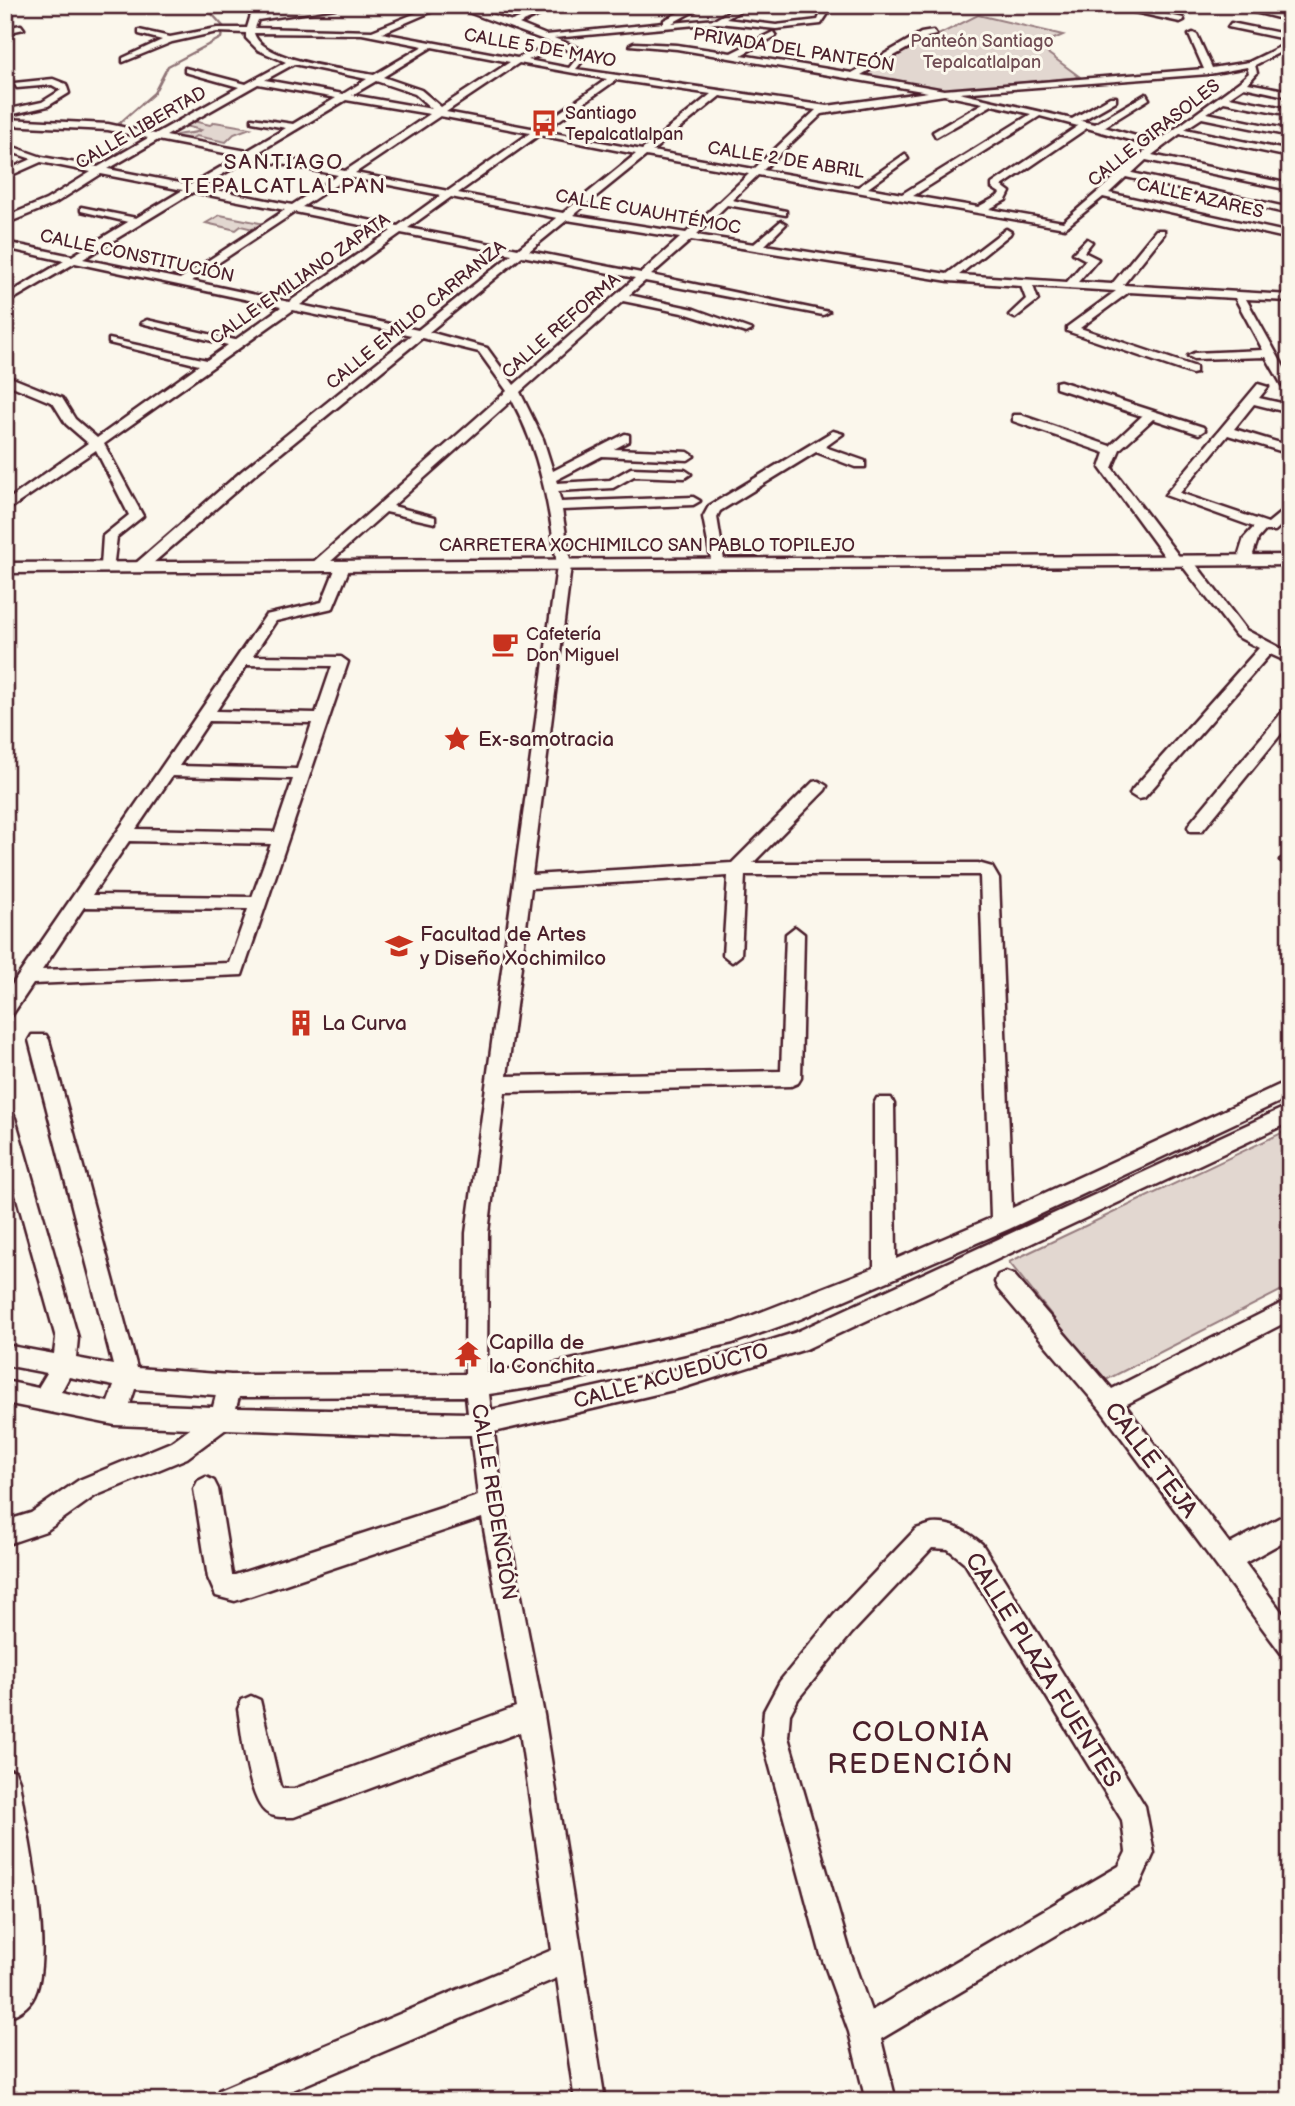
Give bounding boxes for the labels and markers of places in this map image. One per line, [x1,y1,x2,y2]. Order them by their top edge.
place label: Santiago Tepalcatlalpan [565,103,683,145]
bus stop icon: Santiago Tepalcatlalpan [529,108,559,138]
place label: Cafetería Don Miguel [526,624,619,666]
cafe icon: Cafetería Don Miguel [490,629,520,659]
place icon: Ex-samotracia [442,724,472,754]
place label: Ex-samotracia [478,727,614,752]
place label: Facultad de Artes y Diseño Xochimilco [419,922,606,971]
school or university icon: Facultad de Artes y Diseño Xochimilco [384,931,414,961]
building icon: La Curva [286,1008,316,1038]
place label: La Curva [322,1011,407,1036]
place label: Capilla de la Conchita [489,1330,595,1379]
temple icon: Capilla de la Conchita [453,1339,483,1369]

